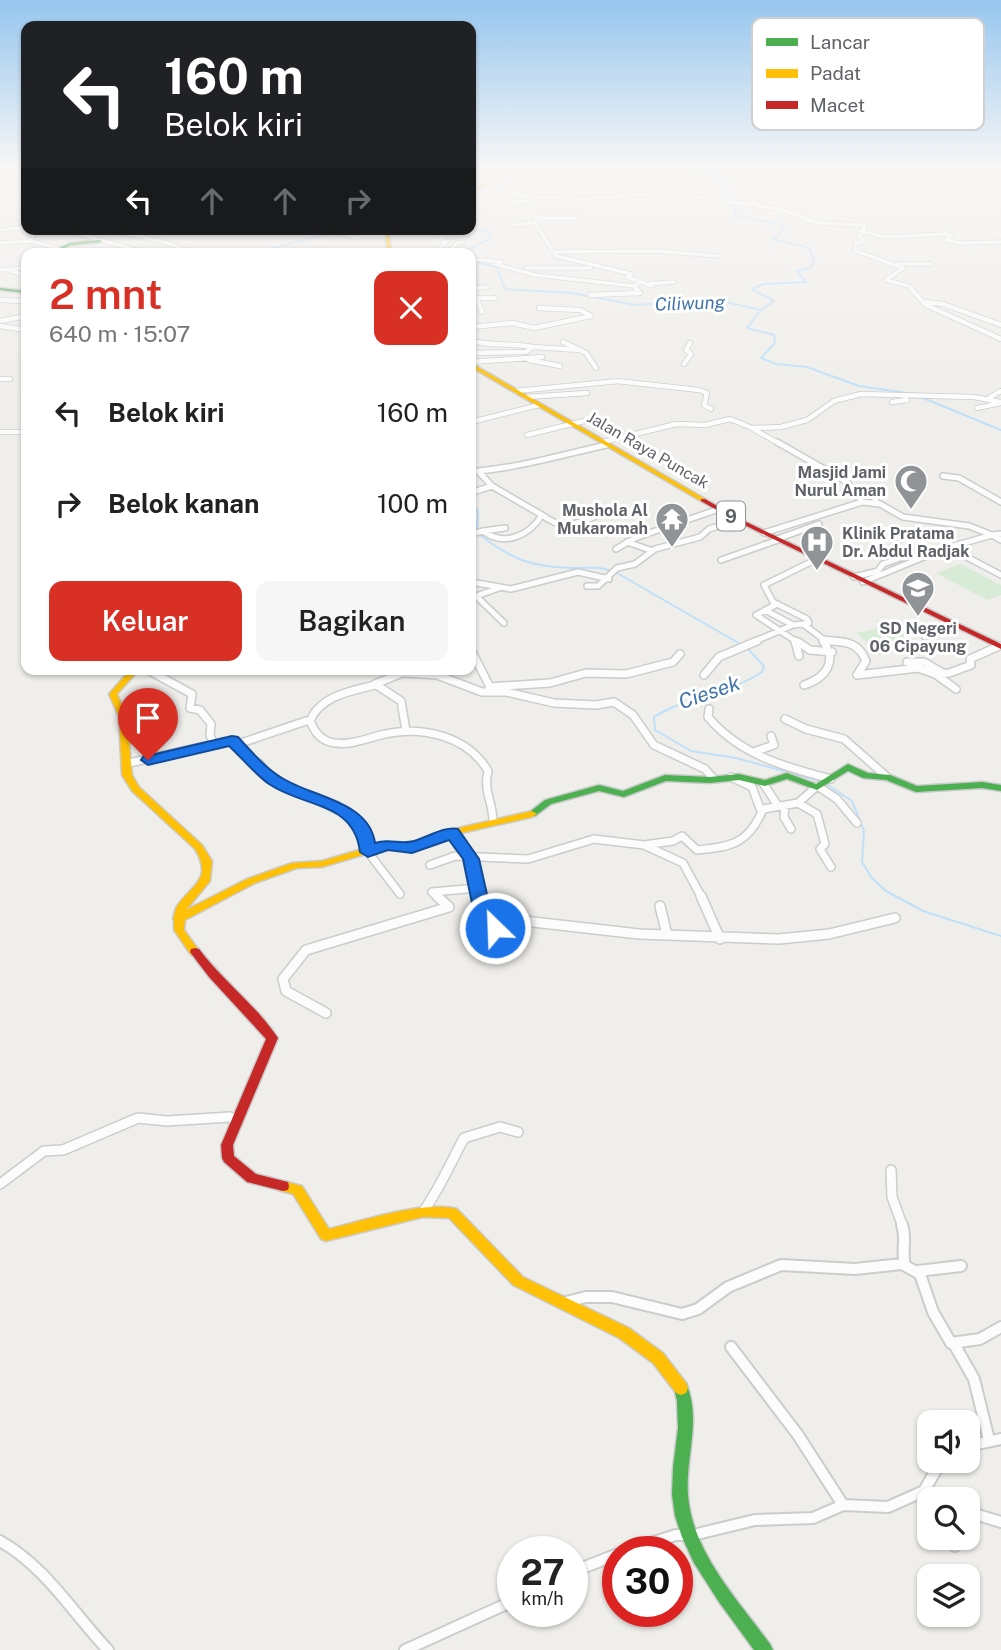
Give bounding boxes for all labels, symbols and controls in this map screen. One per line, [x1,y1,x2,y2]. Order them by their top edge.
legend [752,18,984,130]
text: Lancar [810,31,870,53]
text: 160 m [164,47,304,105]
icon: left [49,49,140,140]
text: Padat [810,62,861,84]
text: Macet [810,94,865,116]
text: Belok kiri [164,106,303,143]
icon: left [120,182,158,220]
icon: ahead [193,182,231,220]
icon: ahead [266,182,304,220]
icon: right [339,182,377,220]
text: 2 mnt [49,269,163,318]
button: close [374,271,448,345]
water label: Ciliwung [654,291,726,315]
text: 640 m · 15:07 [49,320,190,347]
icon: left [49,394,87,432]
text: Belok kiri [108,397,224,428]
text: 160 m [377,397,448,428]
street label: Jalan Raya Puncak [584,407,712,493]
mosque icon: Masjid Jami Nurul Aman [892,462,930,511]
place label: Masjid Jami Nurul Aman [794,463,886,500]
icon: right [49,485,87,523]
text: Belok kanan [108,488,259,519]
text: 100 m [377,488,448,519]
temple icon: Mushola Al Mukaromah [653,500,691,549]
place label: Mushola Al Mukaromah [557,501,648,538]
road number: 9 [717,502,745,530]
hospital icon: Klinik Pratama Dr. Abdul Radjak [798,523,836,572]
place label: Klinik Pratama Dr. Abdul Radjak [842,524,969,561]
school or university icon: SD Negeri 06 Cipayung [899,569,937,618]
button: Keluar [49,581,242,661]
button: Bagikan [256,581,448,661]
place label: SD Negeri 06 Cipayung [870,619,966,656]
water label: Ciesek [675,670,744,714]
pin [118,688,178,760]
icon: arrive [129,699,167,737]
position arrow [458,891,532,965]
map controls [917,1410,980,1627]
button: sound [917,1410,980,1473]
button: search [917,1487,980,1550]
speed limit sign: 30 [602,1536,693,1627]
text: 27 [520,1552,565,1593]
button: layers [917,1564,980,1627]
text: km/h [521,1588,564,1609]

